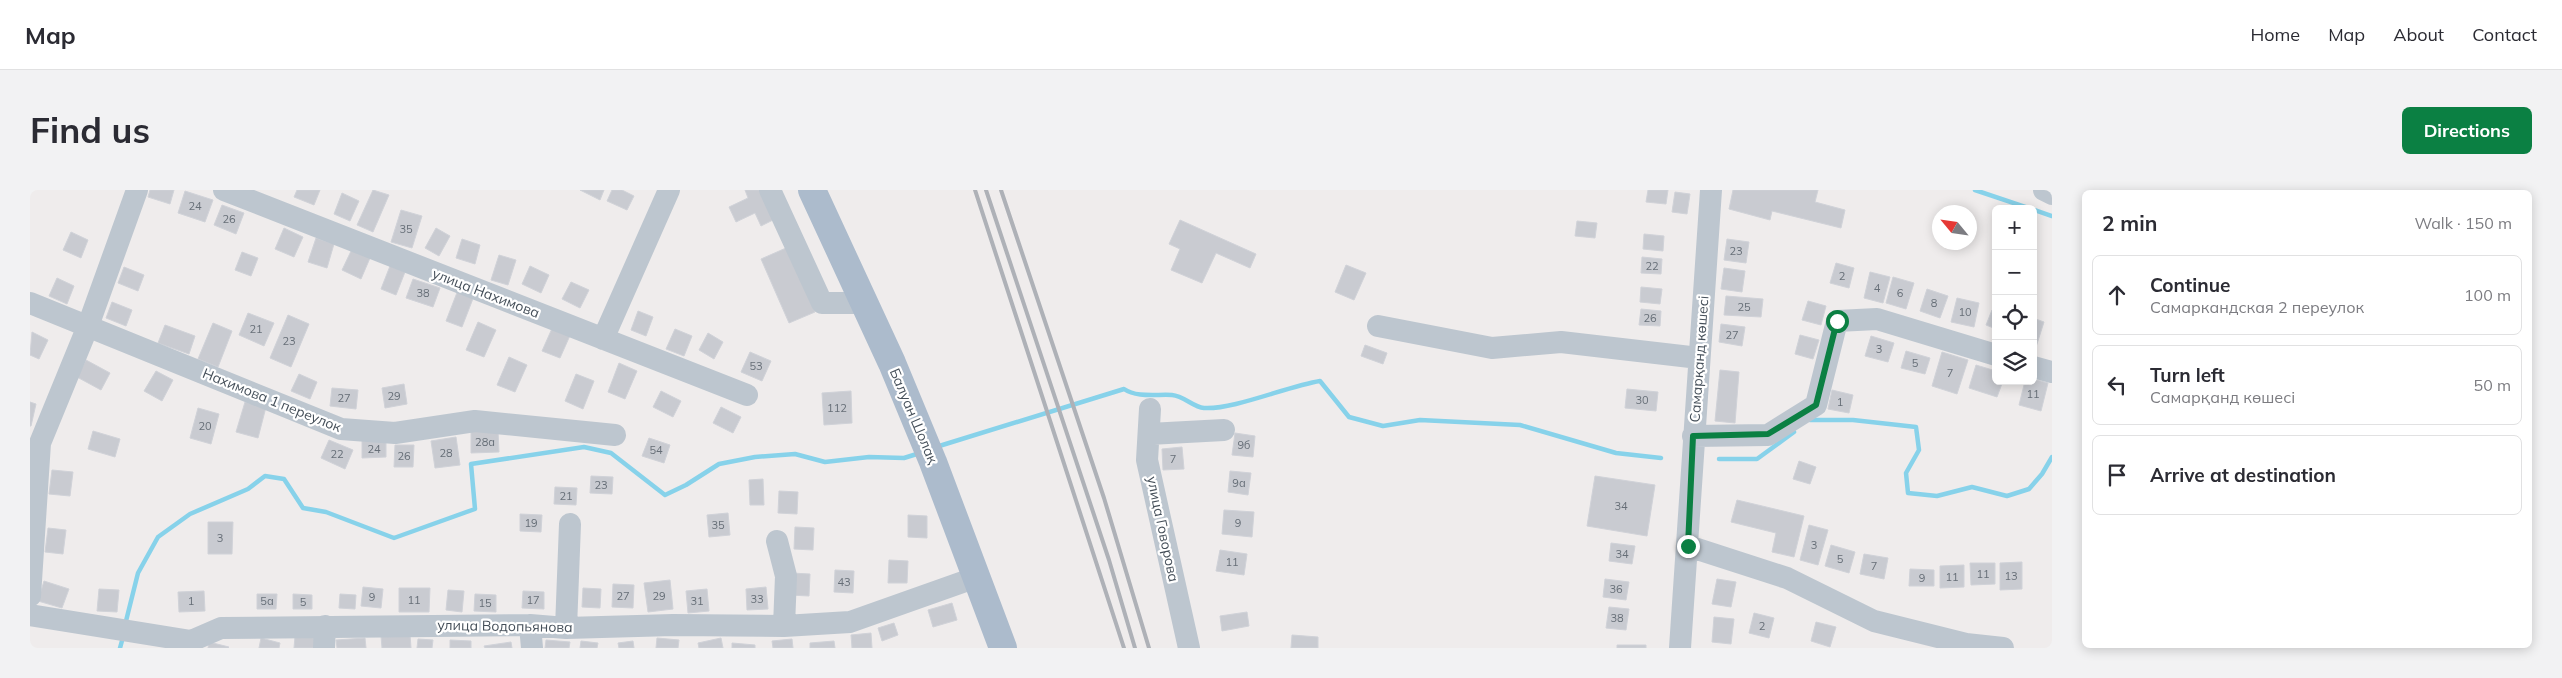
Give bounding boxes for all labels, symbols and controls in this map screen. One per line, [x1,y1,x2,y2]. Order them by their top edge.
text: Map [25,20,76,50]
text: Home [2250,23,2300,46]
text: Map [2328,23,2365,46]
text: About [2393,23,2444,46]
text: Contact [2472,23,2537,46]
button: Directions [2402,107,2532,154]
text: Find us [30,108,150,152]
house number: 24 [188,199,202,213]
north arrow [1932,205,1977,250]
map controls [1992,205,2037,385]
button: + [1992,205,2037,250]
text: 2 min [2102,210,2157,236]
house number: 26 [222,212,236,226]
text: Walk · 150 m [2414,213,2512,233]
house number: 35 [399,222,413,236]
house number: 23 [1729,244,1743,258]
button: − [1992,250,2037,295]
house number: 22 [1645,259,1659,273]
street label: улица Нахимова [430,264,542,322]
house number: 2 [1839,269,1846,283]
text: Continue [2150,273,2230,297]
house number: 4 [1874,281,1881,295]
icon: ahead [2103,281,2131,309]
text: 100 m [2464,285,2511,305]
house number: 38 [416,286,430,300]
house number: 6 [1897,286,1904,300]
street label: Самарқанд көшесі [1686,295,1712,423]
button: locate [1992,295,2037,340]
house number: 8 [1931,296,1938,310]
text: Самаркандская 2 переулок [2150,297,2364,317]
house number: 25 [1737,300,1751,314]
house number: 10 [1958,305,1972,319]
route start [1826,310,1849,333]
house number: 26 [1643,311,1657,325]
house number: 21 [249,322,263,336]
house number: 27 [1725,328,1739,342]
house number: 23 [282,334,296,348]
button: layers [1992,340,2037,385]
house number: 3 [1876,342,1882,356]
house number: 5 [1912,356,1919,370]
house number: 53 [749,359,763,373]
text: Turn left [2150,363,2225,387]
street label: Нахимова 1 переулок [200,364,344,436]
street label: Балуан Шолақ [886,365,942,467]
house number: 7 [1947,366,1953,380]
icon: left [2103,371,2131,399]
text: 50 m [2474,375,2511,395]
house number: 11 [2026,387,2040,401]
text: Самарқанд көшесі [2150,387,2295,407]
house number: 29 [387,389,401,403]
house number: 27 [337,391,351,405]
house number: 30 [1635,393,1649,407]
house number: 1 [1837,395,1843,409]
house number: 112 [827,401,847,415]
house number: 20 [198,419,212,433]
house number: 28а [475,435,495,449]
house number: 9б [1237,438,1251,452]
house number: 24 [367,442,381,456]
house number: 54 [649,443,663,457]
house number: 28 [439,446,453,460]
house number: 22 [330,447,344,461]
house number: 26 [397,449,411,463]
house number: 7 [1170,452,1176,466]
icon: arrive [2103,461,2131,489]
text: Arrive at destination [2150,463,2336,487]
street label: улица Говорова [1143,474,1183,584]
house number: 9а [1232,476,1246,490]
house number: 23 [594,478,608,492]
house number: 21 [559,489,573,503]
house number: 34 [1614,499,1628,513]
house number: 19 [524,516,538,530]
house number: 9 [1235,516,1241,530]
house number: 35 [711,518,725,532]
house number: 3 [217,531,223,545]
route end [1677,535,1700,558]
house number: 3 [1811,538,1817,552]
house number: 34 [1615,547,1629,561]
house number: 5 [1837,552,1844,566]
house number: 11 [1225,555,1239,569]
house number: 7 [1871,559,1877,573]
house number: 11 [1976,567,1990,581]
house number: 13 [2004,569,2018,583]
house number: 11 [1945,570,1959,584]
house number: 9 [1919,571,1925,585]
house number: 43 [837,575,851,589]
house number: 36 [1609,582,1623,596]
house number: 27 [616,589,630,603]
house number: 29 [652,589,666,603]
house number: 9 [369,590,375,604]
house number: 33 [750,592,764,606]
house number: 11 [407,593,421,607]
house number: 17 [526,593,540,607]
house number: 1 [188,594,194,608]
house number: 5а [260,594,274,608]
house number: 31 [690,594,704,608]
house number: 5 [300,595,307,609]
house number: 15 [478,596,492,610]
house number: 38 [1610,611,1624,625]
street label: улица Водопьянова [437,616,573,636]
house number: 2 [1759,619,1766,633]

